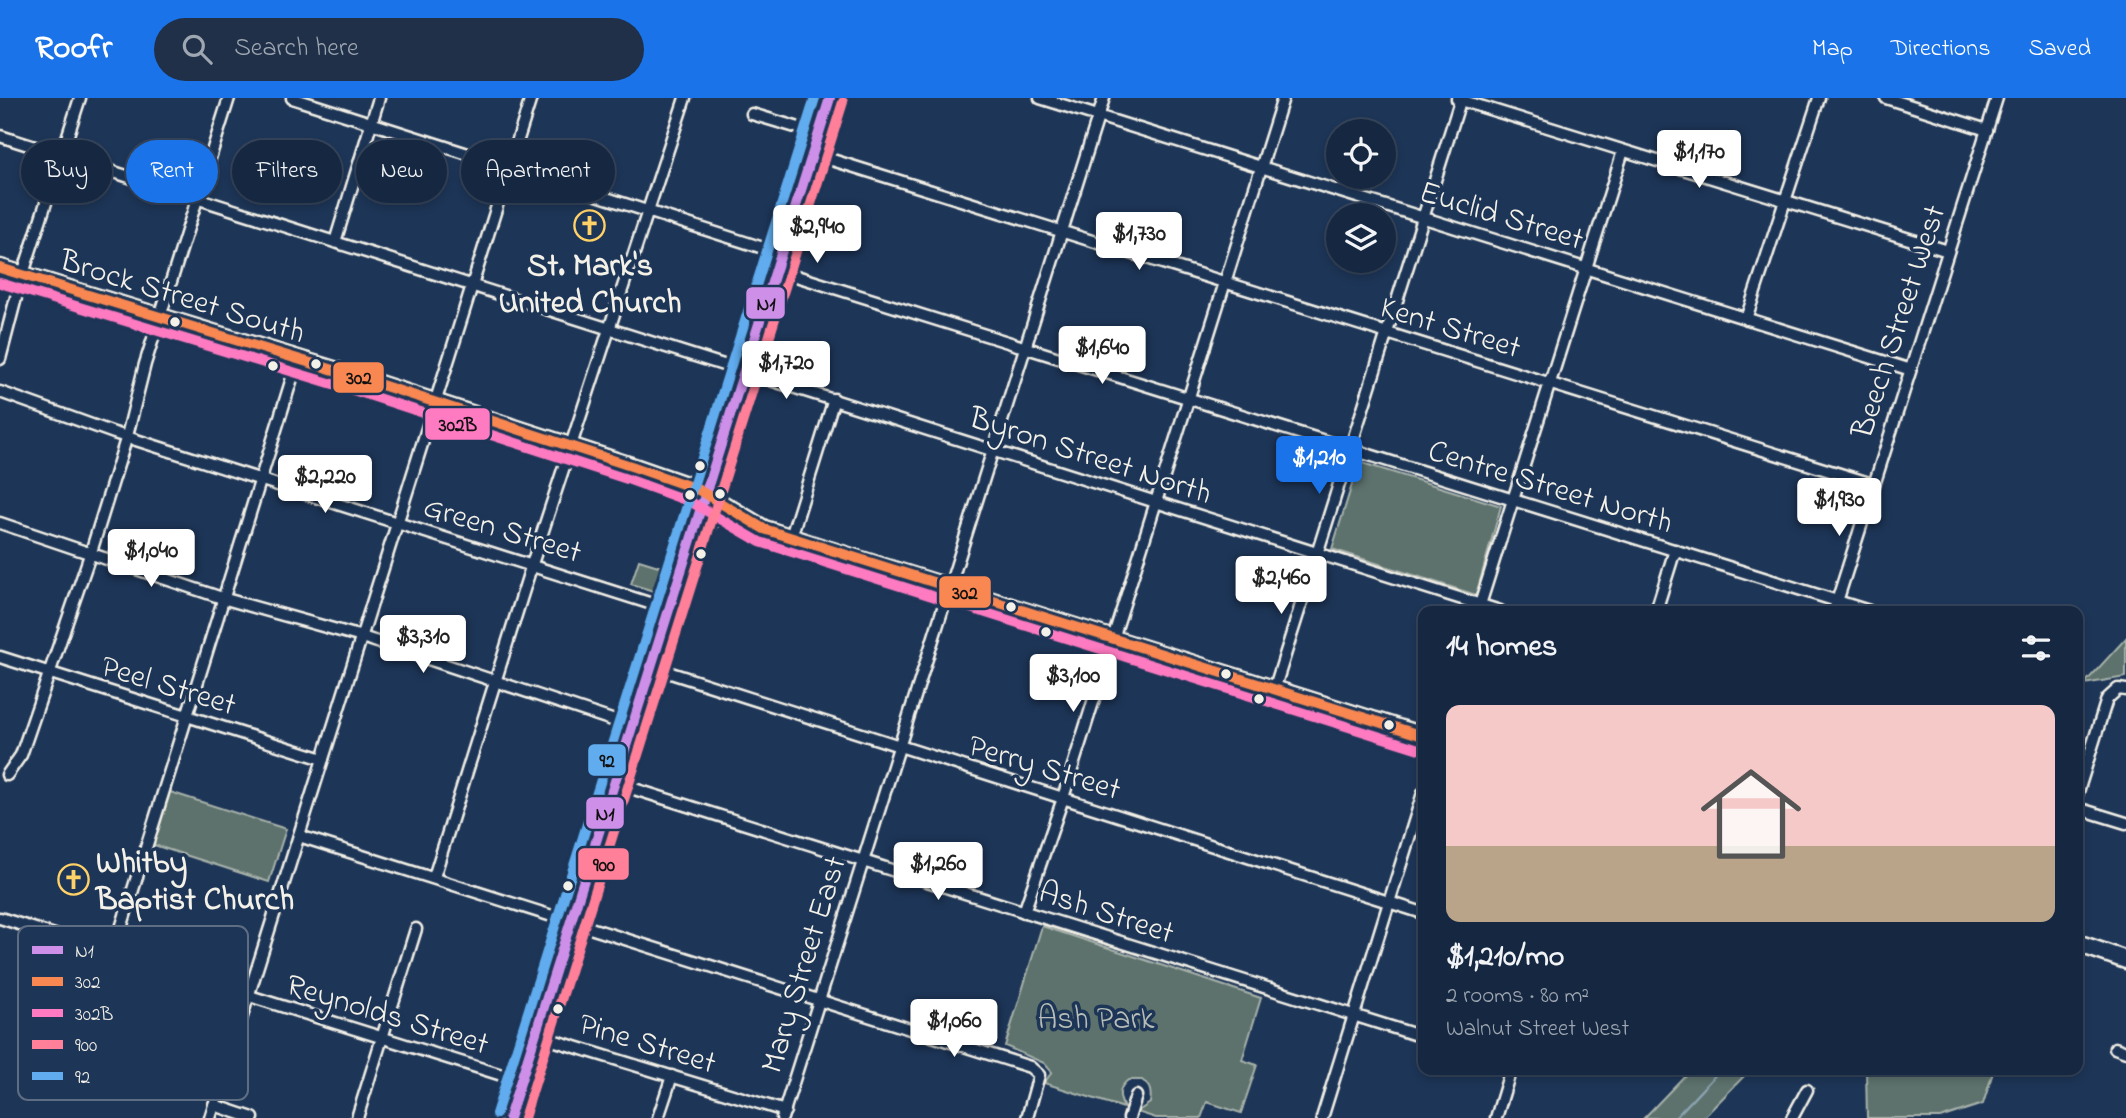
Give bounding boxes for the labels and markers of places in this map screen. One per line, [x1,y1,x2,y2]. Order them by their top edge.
pin: $1,170 [1642,130,1756,190]
pin: $2,940 [760,206,874,265]
church icon: St. Mark's United Church [573,208,607,242]
pin: $1,730 [1082,212,1196,272]
place label: St. Mark's United Church [498,244,682,328]
unlabelled marker [168,315,182,329]
pin: $1,640 [1045,327,1159,386]
pin: $1,720 [729,342,843,401]
unlabelled marker [309,357,323,371]
unlabelled marker [266,359,280,373]
pin: $1,210 [1262,436,1376,496]
pin: $2,220 [268,456,382,515]
unlabelled marker [693,459,707,473]
pin: $1,930 [1782,478,1896,538]
unlabelled marker [713,487,727,501]
unlabelled marker [683,488,697,502]
pin: $1,040 [94,530,208,589]
unlabelled marker [694,547,708,561]
pin: $2,460 [1224,556,1338,616]
unlabelled marker [1004,600,1018,614]
pin: $3,310 [366,616,480,675]
unlabelled marker [1039,625,1053,639]
pin: $3,100 [1016,654,1130,714]
unlabelled marker [1219,667,1233,681]
unlabelled marker [1252,692,1266,706]
unlabelled marker [1382,718,1396,732]
place label: Whitby Baptist Church [94,841,294,925]
pin: $1,260 [881,842,995,902]
church icon: Whitby Baptist Church [56,862,90,896]
unlabelled marker [561,879,575,893]
pin: $1,060 [897,1000,1011,1059]
unlabelled marker [551,1002,565,1016]

